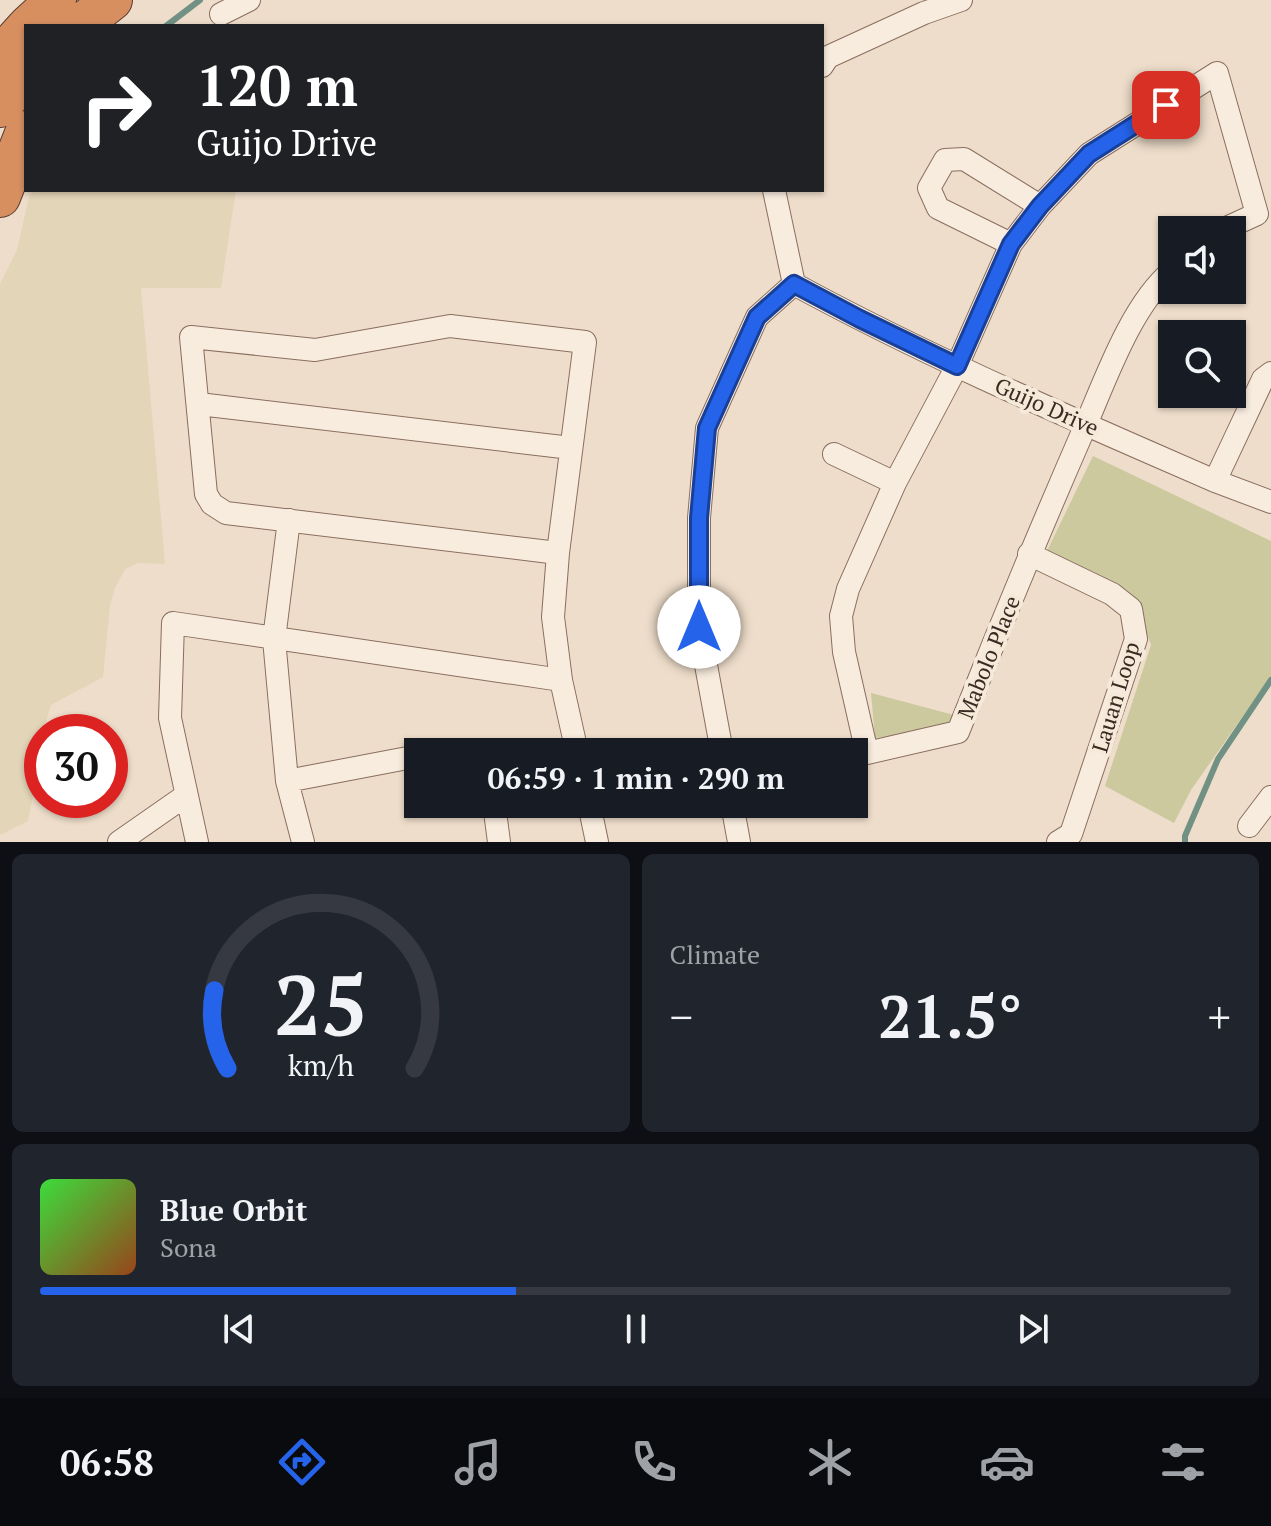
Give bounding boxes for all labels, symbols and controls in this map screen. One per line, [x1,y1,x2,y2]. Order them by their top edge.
text: 120 m [196,48,358,122]
icon: right [64,56,168,160]
pin [1132,71,1200,139]
icon: arrive [1144,83,1188,127]
text: Guijo Drive [196,119,377,166]
map controls [1158,216,1246,408]
button: sound [1158,216,1246,304]
button: search [1158,320,1246,408]
street label: Guijo Drive [991,370,1103,442]
position arrow [657,585,741,669]
street label: Mabolo Place [950,591,1026,723]
street label: Lauan Loop [1084,638,1146,756]
speed limit sign: 30 [24,714,128,818]
text: 06:59 · 1 min · 290 m [488,758,784,798]
text: Climate [670,937,760,971]
text: 25 [274,949,368,1059]
text: 21.5° [878,976,1022,1055]
text: − [670,987,693,1046]
text: + [1208,987,1231,1046]
text: km/h [288,1046,354,1084]
text: Blue Orbit [160,1190,307,1230]
text: Sona [160,1230,217,1264]
icon: previous [217,1307,261,1351]
icon: pause [614,1307,658,1351]
icon: next [1011,1307,1055,1351]
icon: directions [274,1434,330,1490]
icon: music [450,1434,506,1490]
icon: phone [626,1434,682,1490]
icon: climate [802,1434,858,1490]
icon: car [979,1434,1035,1490]
icon: filters [1155,1434,1211,1490]
text: 06:58 [60,1439,154,1486]

